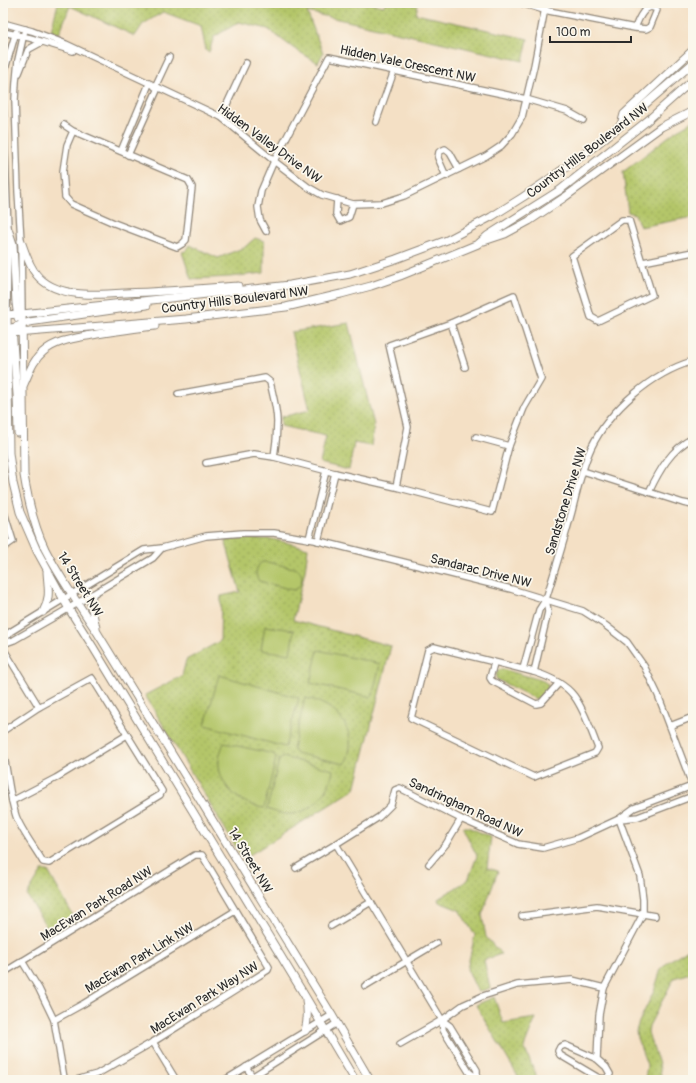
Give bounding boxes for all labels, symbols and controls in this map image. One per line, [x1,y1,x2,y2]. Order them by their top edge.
scale bar [550,18,631,44]
text: 100 m [556,25,591,40]
street label: Hidden Vale Crescent NW [338,42,477,86]
street label: Country Hills Boulevard NW [524,100,652,202]
street label: Hidden Valley Drive NW [214,101,325,187]
street label: Country Hills Boulevard NW [161,283,310,317]
street label: Sandstone Drive NW [542,445,590,557]
street label: 14 Street NW [54,549,106,620]
street label: Sandarac Drive NW [429,551,533,591]
street label: Sandringham Road NW [406,774,525,841]
street label: 14 Street NW [224,825,276,896]
street label: MacEwan Park Road NW [38,863,155,945]
street label: MacEwan Park Link NW [82,919,197,997]
street label: MacEwan Park Way NW [148,958,262,1038]

